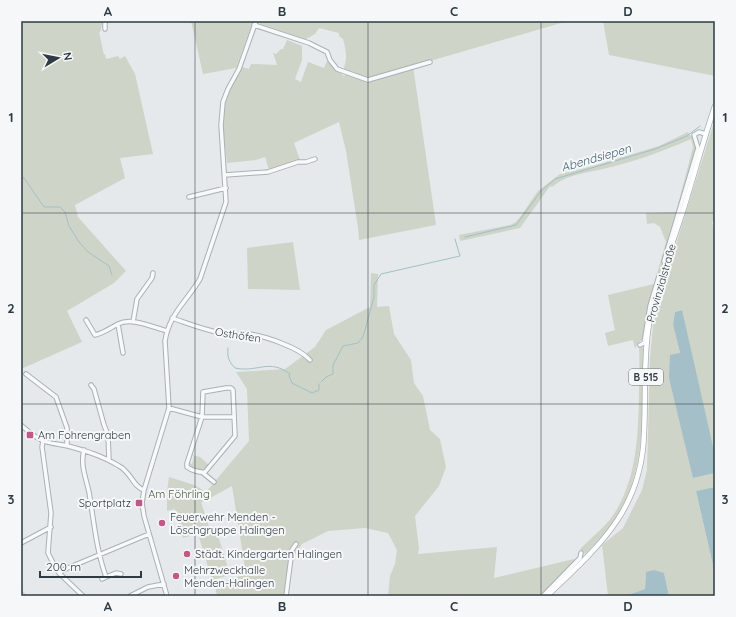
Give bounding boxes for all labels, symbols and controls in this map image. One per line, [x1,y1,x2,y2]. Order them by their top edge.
text: A [104,3,113,19]
text: B [278,3,286,19]
text: C [450,3,458,19]
text: D [623,3,633,19]
north arrow [38,38,78,78]
text: N [60,51,75,61]
text: 1 [8,109,14,125]
text: 1 [722,109,728,125]
water label: Abendsiepen [559,140,634,175]
street label: Provinzialstraße [643,242,679,324]
text: 2 [7,300,15,316]
text: 2 [721,300,729,316]
street label: Osthöfen [214,324,262,346]
road number: B 515 [629,369,663,385]
place label: Am Fohrengraben [38,428,131,442]
marker: Am Fohrengraben [25,430,35,440]
park label: Am Föhrling [148,487,210,501]
text: 3 [8,491,15,507]
text: 3 [722,491,729,507]
place label: Sportplatz [79,496,131,510]
marker: Sportplatz [134,498,144,508]
place label: Feuerwehr Menden - Löschgruppe Halingen [170,510,285,537]
marker: Feuerwehr Menden - Löschgruppe Halingen [157,518,167,528]
place label: Städt. Kindergarten Halingen [195,547,342,561]
marker: Städt. Kindergarten Halingen [182,549,192,559]
scale bar [40,553,141,579]
text: 200 m [46,559,81,574]
place label: Mehrzweckhalle Menden-Halingen [184,563,274,590]
marker: Mehrzweckhalle Menden-Halingen [171,571,181,581]
text: A [104,598,113,614]
text: B [278,598,286,614]
text: C [450,598,458,614]
text: D [623,598,633,614]

